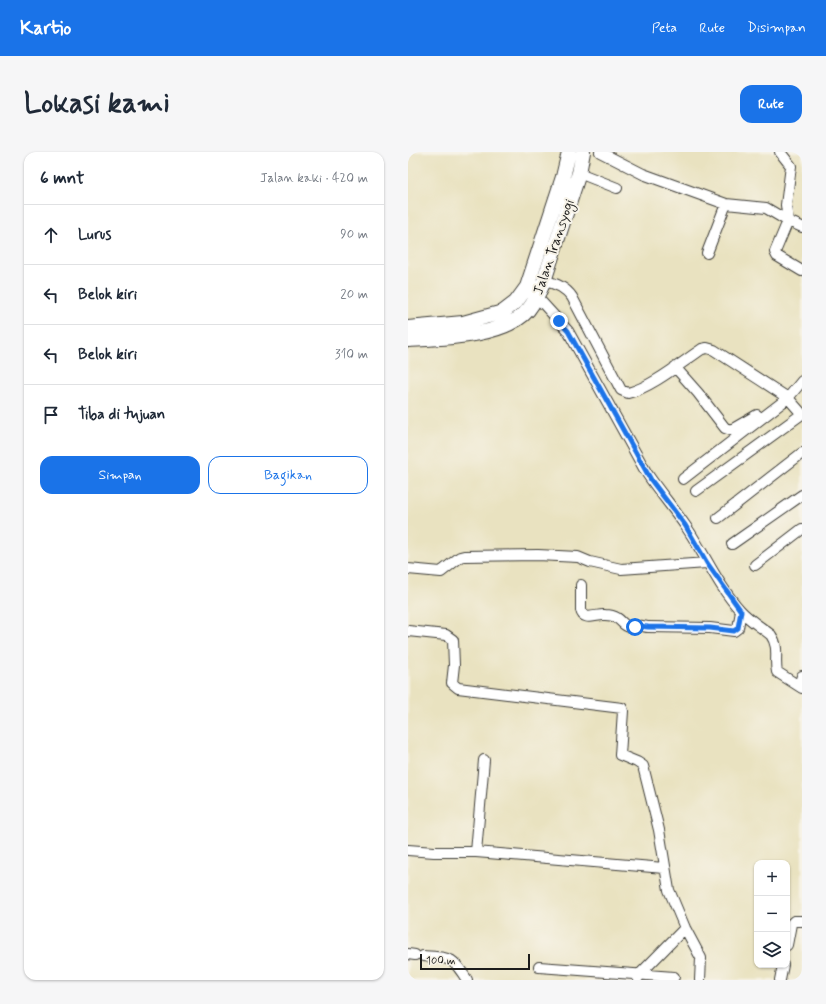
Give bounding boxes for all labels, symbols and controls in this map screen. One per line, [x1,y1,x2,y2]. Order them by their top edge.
text: Kartio [20,16,71,41]
text: Peta [652,19,677,37]
text: Rute [699,19,725,37]
text: Disimpan [747,19,806,37]
button: Rute [740,85,802,123]
text: Lokasi kami [24,86,170,123]
text: 6 mnt [40,167,84,189]
text: Jalan kaki · 420 m [260,170,368,187]
street label: Jalan Transyogi [529,197,580,297]
icon: ahead [40,224,62,246]
text: Lurus [78,225,111,245]
text: 90 m [340,226,368,243]
icon: left [40,284,62,306]
text: Belok kiri [78,285,137,305]
text: 20 m [340,286,368,303]
route end [550,312,568,330]
icon: left [40,344,62,366]
text: Belok kiri [78,345,137,365]
text: 310 m [335,346,368,363]
icon: arrive [40,404,62,426]
text: Tiba di tujuan [78,405,165,425]
button: Simpan [40,456,200,494]
button: Bagikan [208,456,368,494]
route start [626,618,644,636]
map controls [754,860,790,968]
button: + [754,860,790,896]
button: − [754,896,790,932]
button: layers [754,932,790,968]
scale bar [420,952,530,971]
text: 100 m [426,954,456,968]

